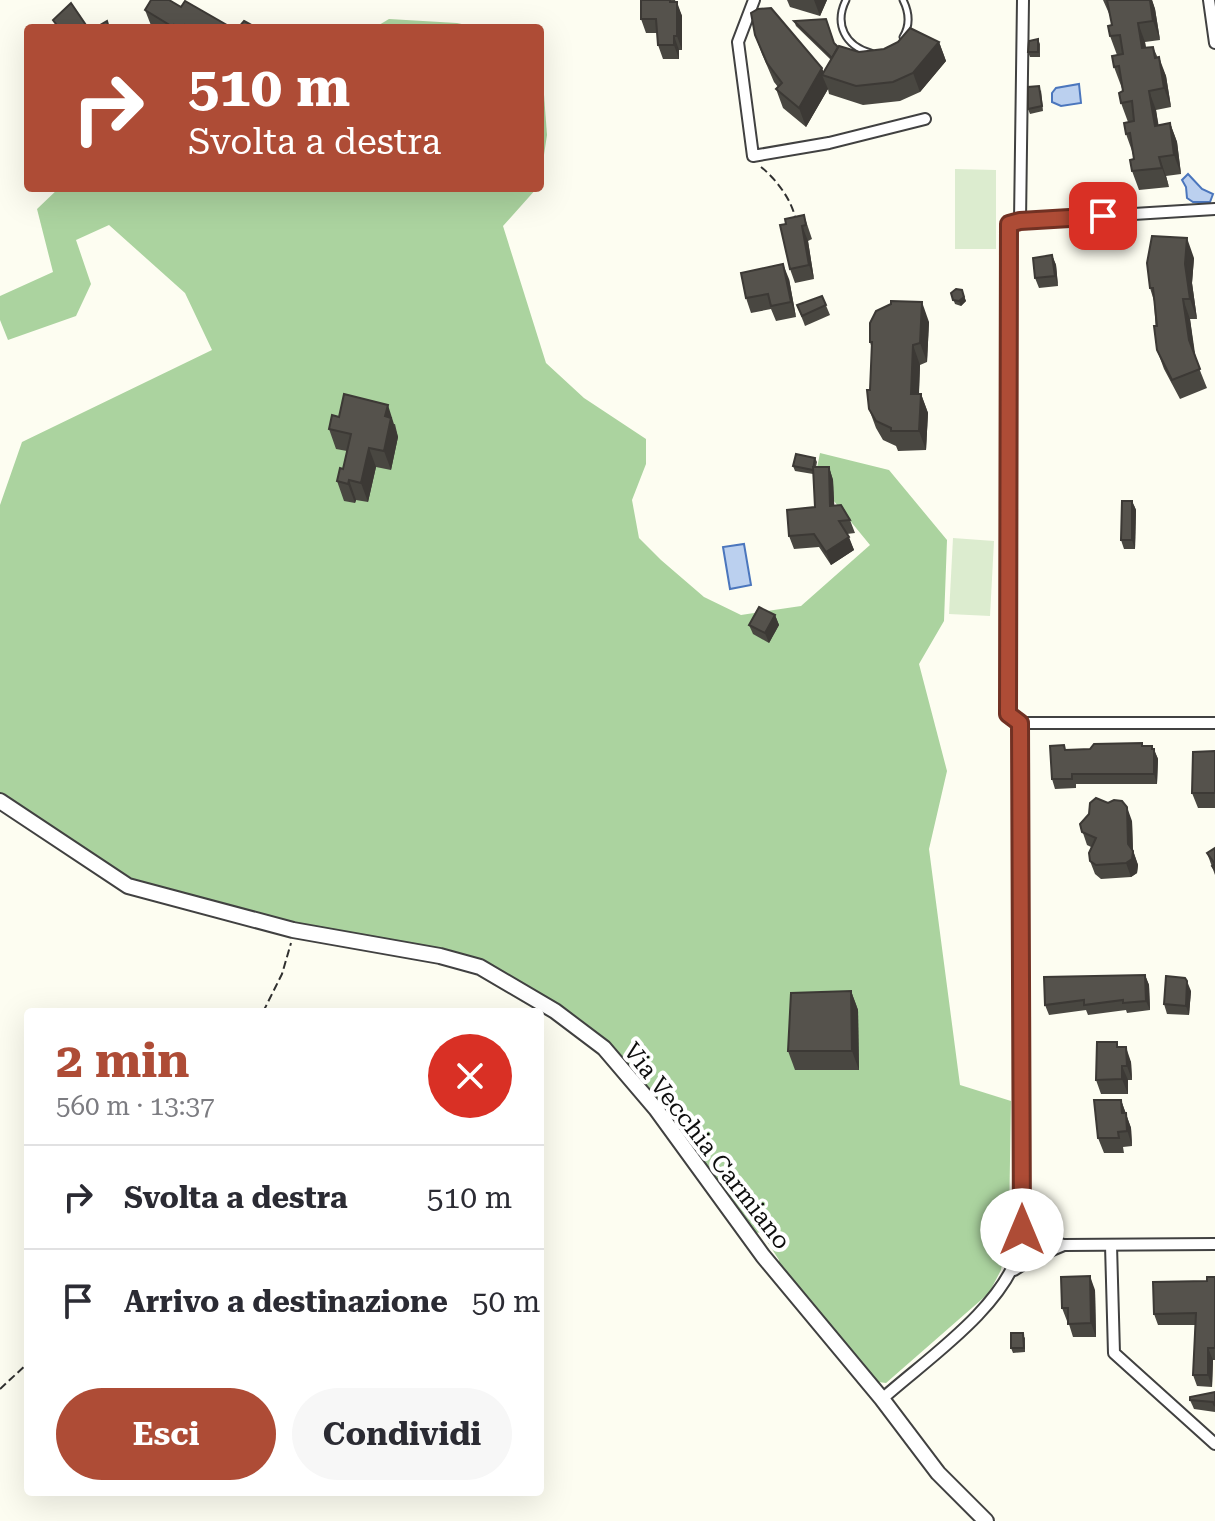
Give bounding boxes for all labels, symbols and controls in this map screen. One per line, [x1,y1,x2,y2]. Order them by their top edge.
text: 510 m [188,54,350,120]
icon: right [56,56,160,160]
text: Svolta a destra [188,121,441,163]
pin [1069,182,1137,250]
icon: arrive [1081,194,1125,238]
text: 2 min [56,1033,189,1089]
button: close [428,1034,512,1118]
street label: Via Vecchia Carmiano [618,1037,796,1255]
text: 560 m · 13:37 [56,1091,215,1121]
icon: right [56,1175,100,1219]
text: Svolta a destra [124,1180,348,1215]
text: 510 m [427,1180,512,1215]
position arrow [980,1188,1064,1272]
icon: arrive [56,1279,100,1323]
text: Arrivo a destinazione [124,1284,448,1319]
text: 50 m [472,1284,540,1319]
button: Esci [56,1388,276,1480]
button: Condividi [292,1388,512,1480]

